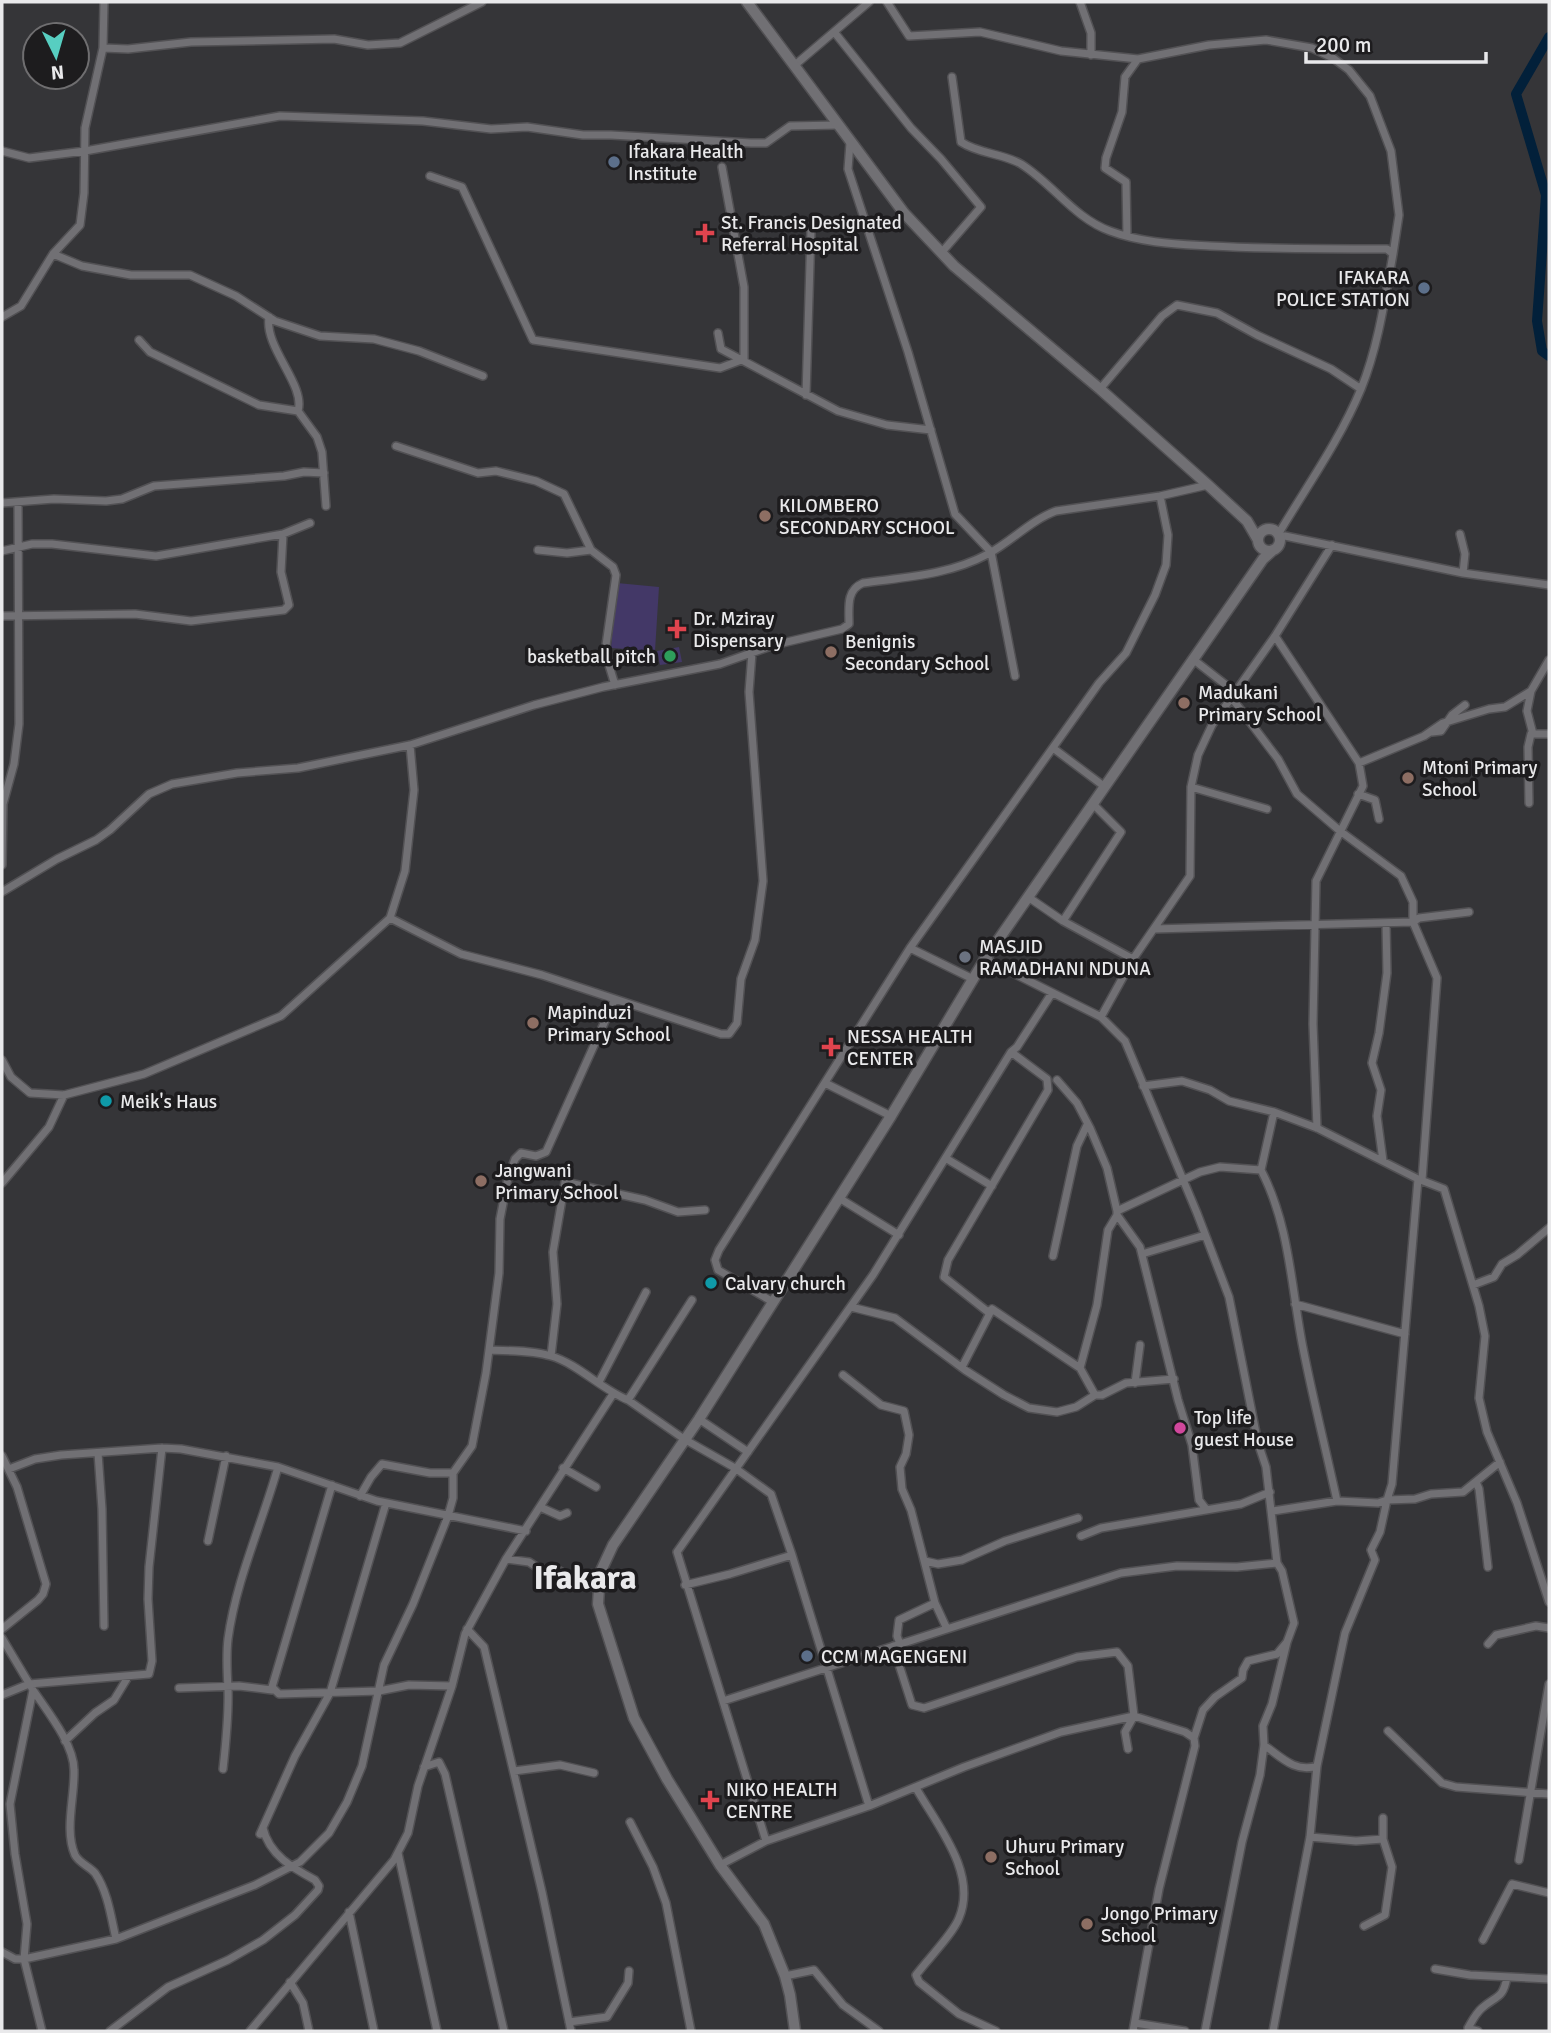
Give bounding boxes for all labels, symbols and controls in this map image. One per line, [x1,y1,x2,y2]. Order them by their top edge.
north arrow [21,21,91,91]
scale bar [1306,21,1486,65]
text: 200 m [1316,32,1371,58]
text: N [50,59,65,84]
place label: Ifakara Health Institute [628,140,744,186]
marker: Ifakara Health Institute [606,154,622,170]
place label: St. Francis Designated Referral Hospital [721,211,902,257]
marker: St. Francis Designated Referral Hospital [695,223,715,243]
place label: IFAKARA POLICE STATION [1276,266,1410,312]
marker: IFAKARA POLICE STATION [1416,280,1432,296]
place label: KILOMBERO SECONDARY SCHOOL [779,494,955,540]
marker: KILOMBERO SECONDARY SCHOOL [757,508,773,524]
place label: Dr. Mziray Dispensary [693,607,783,653]
marker: Dr. Mziray Dispensary [667,619,687,639]
place label: Benignis Secondary School [845,630,990,676]
marker: Benignis Secondary School [823,644,839,660]
place label: basketball pitch [527,645,656,669]
marker: basketball pitch [662,648,678,664]
place label: Madukani Primary School [1198,681,1321,727]
marker: Madukani Primary School [1176,695,1192,711]
place label: Mtoni Primary School [1422,756,1538,802]
marker: Mtoni Primary School [1400,770,1416,786]
place label: MASJID RAMADHANI NDUNA [979,935,1151,981]
marker: MASJID RAMADHANI NDUNA [957,949,973,965]
place label: Mapinduzi Primary School [547,1001,670,1047]
marker: Mapinduzi Primary School [525,1015,541,1031]
place label: NESSA HEALTH CENTER [847,1025,973,1071]
marker: NESSA HEALTH CENTER [821,1037,841,1057]
place label: Meik's Haus [120,1090,217,1114]
marker: Meik's Haus [98,1093,114,1109]
place label: Jangwani Primary School [495,1159,618,1205]
marker: Jangwani Primary School [473,1173,489,1189]
place label: Calvary church [725,1272,846,1296]
marker: Calvary church [703,1275,719,1291]
place label: Top life guest House [1194,1406,1294,1452]
marker: Top life guest House [1172,1420,1188,1436]
district label: Ifakara [533,1558,637,1599]
place label: CCM MAGENGENI [821,1645,967,1669]
marker: CCM MAGENGENI [799,1648,815,1664]
place label: NIKO HEALTH CENTRE [726,1778,838,1824]
marker: NIKO HEALTH CENTRE [700,1790,720,1810]
place label: Uhuru Primary School [1005,1835,1124,1881]
marker: Uhuru Primary School [983,1849,999,1865]
place label: Jongo Primary School [1101,1902,1218,1948]
marker: Jongo Primary School [1079,1916,1095,1932]

